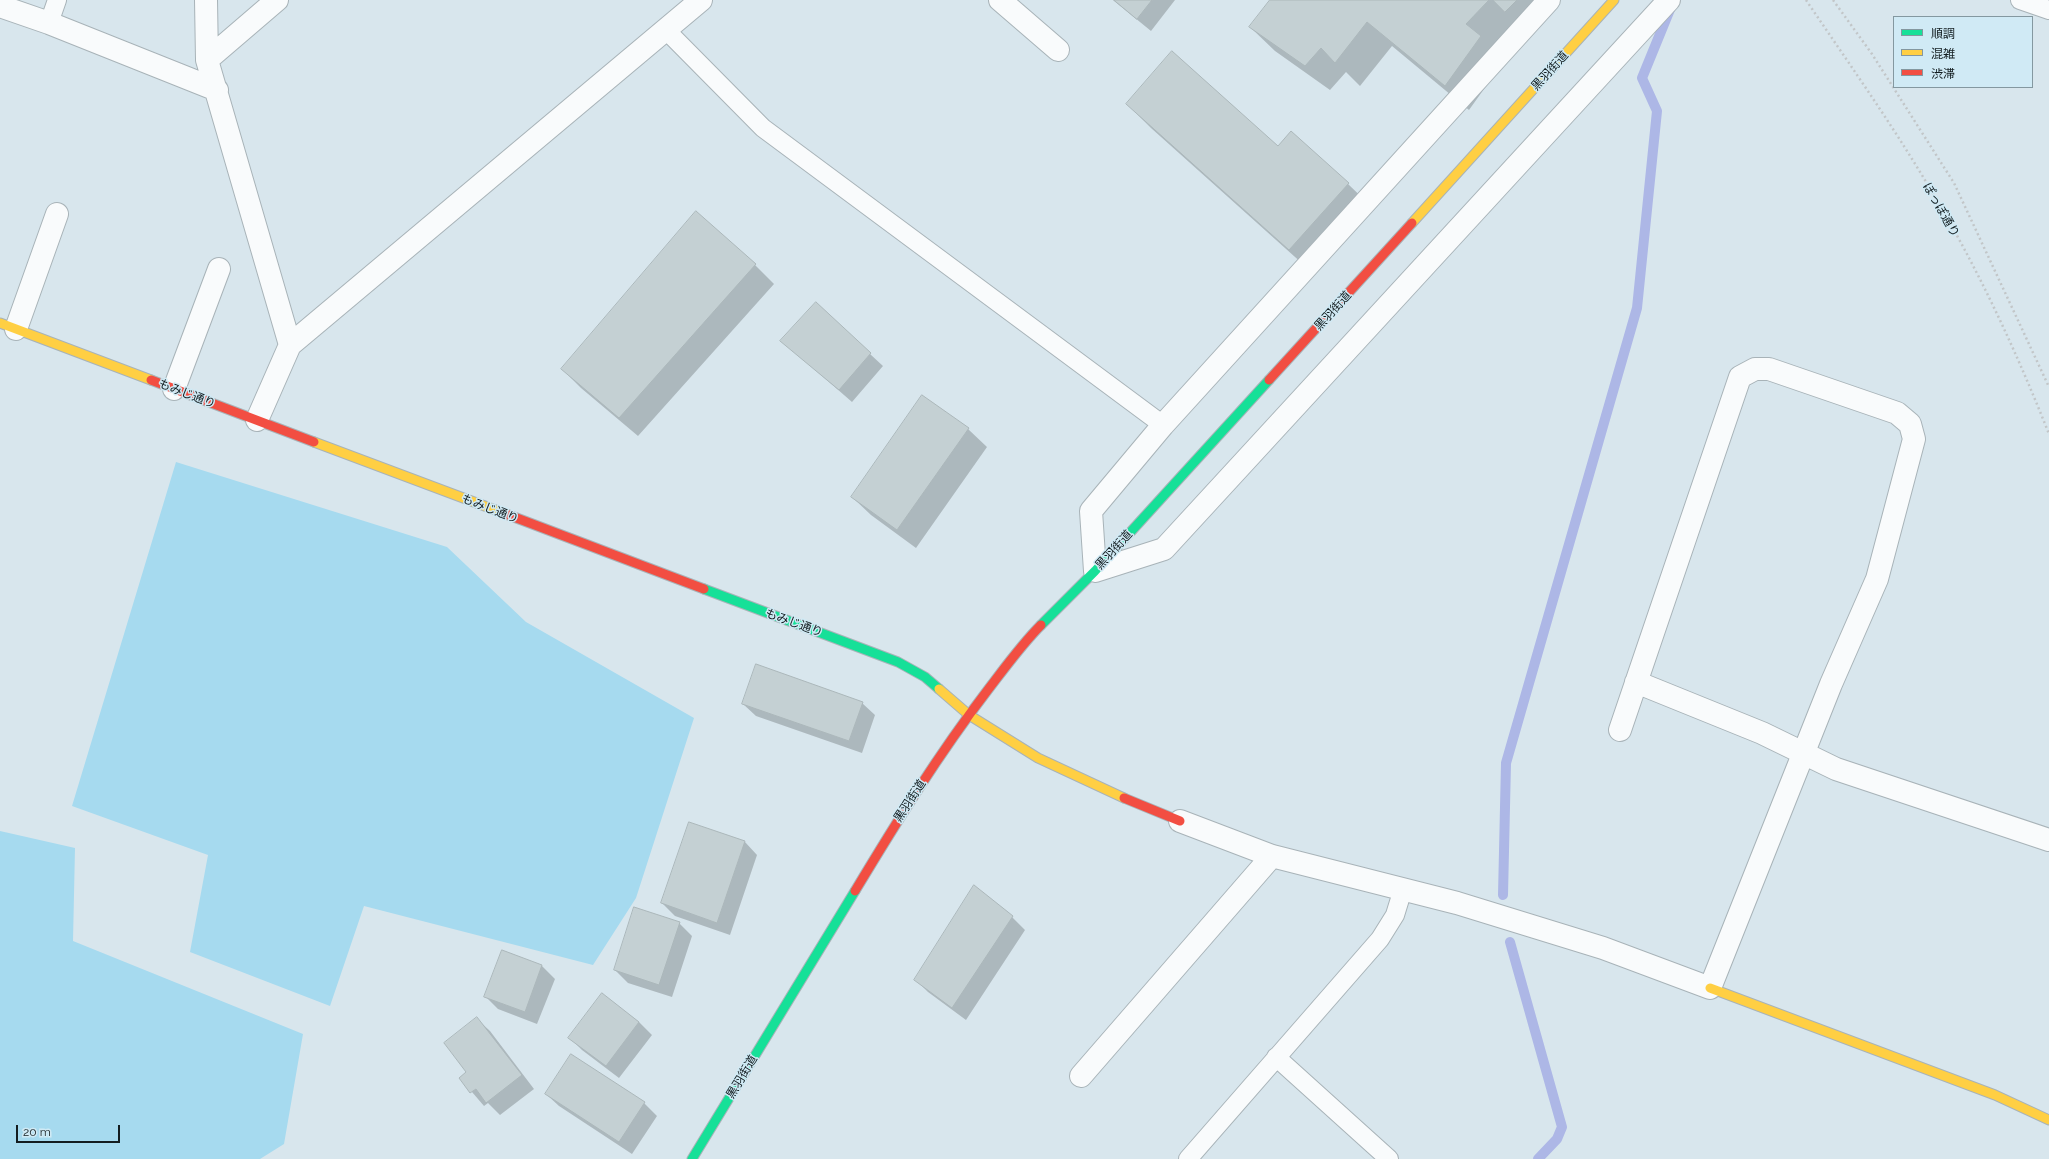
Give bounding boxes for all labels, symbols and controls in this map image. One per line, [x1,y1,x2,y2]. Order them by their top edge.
legend [1893,16,2033,88]
text: 順調 [1931,27,1955,41]
text: 混雑 [1931,47,1955,61]
street label: 黒羽街道 [1529,48,1571,94]
text: 渋滞 [1931,67,1955,81]
street label: ぽっぽ通り [1920,180,1962,240]
street label: 黒羽街道 [1312,288,1354,334]
street label: もみじ通り [156,377,218,411]
street label: もみじ通り [459,492,521,526]
street label: 黒羽街道 [1093,527,1135,573]
street label: もみじ通り [763,606,825,640]
street label: 黒羽街道 [891,777,929,825]
street label: 黒羽街道 [723,1053,761,1101]
scale bar [18,1117,122,1143]
text: 20 m [23,1125,51,1139]

